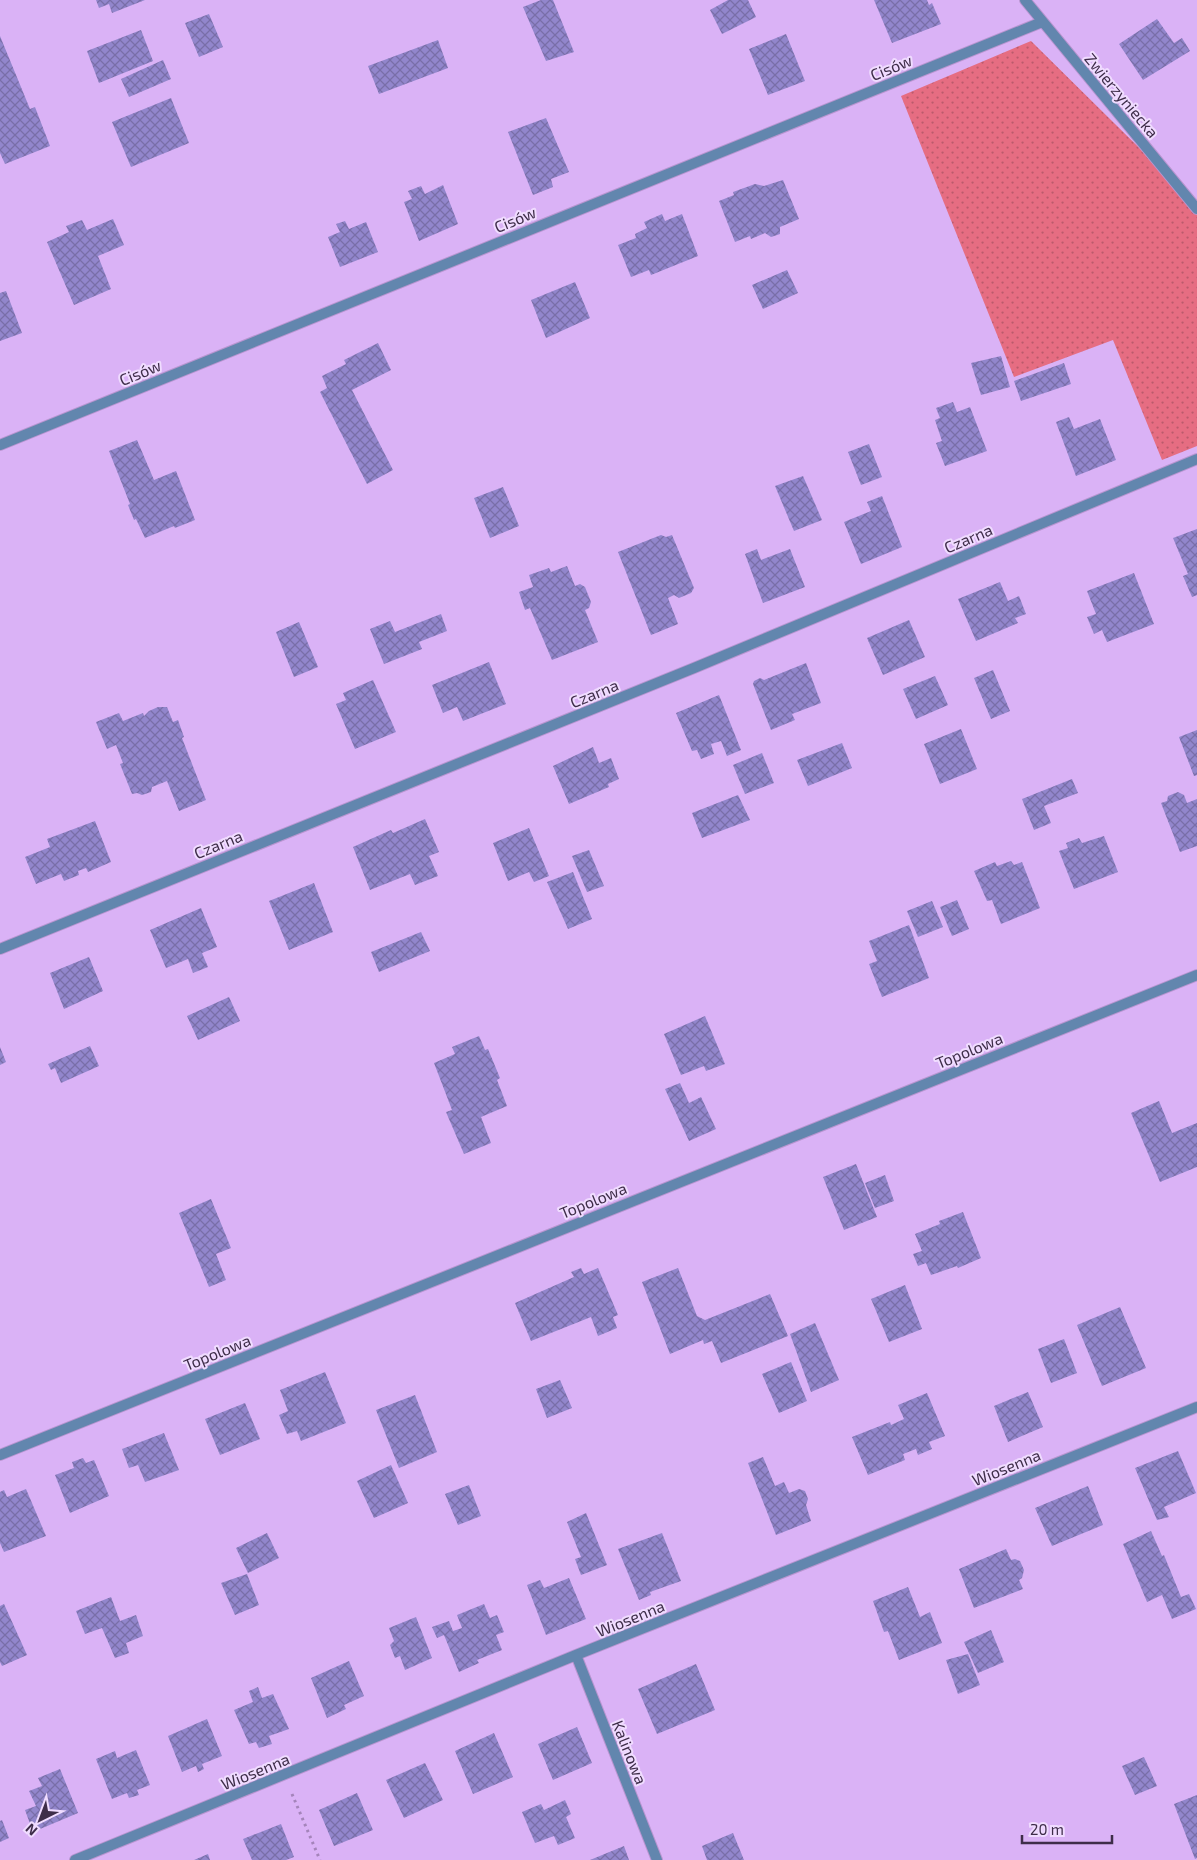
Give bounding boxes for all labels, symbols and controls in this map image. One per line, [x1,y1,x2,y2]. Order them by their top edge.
street label: Zwierzyniecka [1081,49,1163,141]
street label: Cisów [867,50,915,84]
street label: Cisów [491,202,539,236]
street label: Cisów [116,355,164,389]
street label: Czarna [941,519,995,557]
street label: Czarna [567,675,621,711]
street label: Czarna [191,826,245,862]
street label: Topolowa [933,1028,1005,1072]
street label: Topolowa [557,1178,629,1222]
street label: Topolowa [181,1330,253,1374]
street label: Wiosenna [969,1445,1043,1489]
street label: Wiosenna [593,1596,667,1640]
street label: Kalinowa [609,1717,651,1787]
street label: Wiosenna [218,1749,292,1793]
north arrow [15,1795,65,1845]
scale bar [1022,1812,1112,1844]
text: N [22,1820,40,1840]
text: 20 m [1030,1820,1064,1838]

